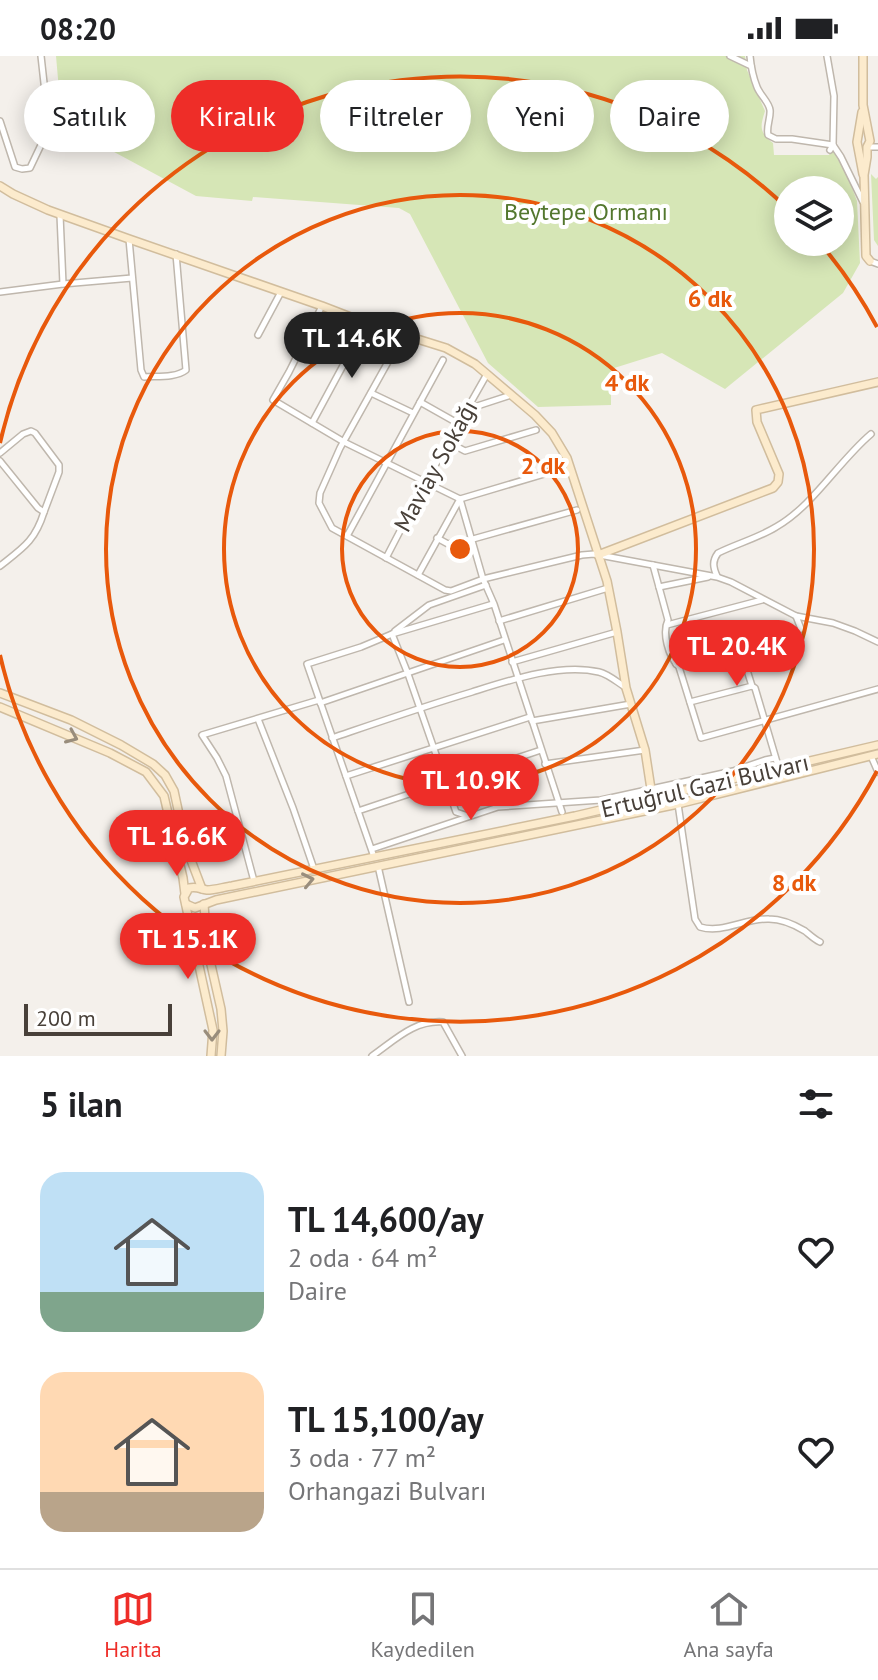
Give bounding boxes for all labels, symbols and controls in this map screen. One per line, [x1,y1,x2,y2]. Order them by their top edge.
text: 08:20 [40,9,116,48]
chip: Satılık [24,80,155,152]
chip: Kiralık [171,80,304,152]
chip: Filtreler [320,80,471,152]
chip: Yeni [487,80,594,152]
chip: Daire [610,80,729,152]
map controls [774,176,854,256]
button: layers [774,176,854,256]
park label: Beytepe Ormanı [504,196,668,227]
text: 6 dk [688,283,732,314]
pin: TL 14.6K [269,312,435,380]
text: TL 14.6K [302,321,402,354]
text: 4 dk [605,367,649,398]
street label: Maviay Sokağı [387,394,484,537]
text: 2 dk [521,450,565,481]
centre of rings [446,535,474,563]
pin: TL 20.4K [654,620,820,688]
text: TL 20.4K [687,629,787,662]
one-way arrow [64,727,78,744]
street label: Ertuğrul Gazi Bulvarı [598,747,812,825]
pin: TL 10.9K [388,754,554,822]
text: TL 10.9K [421,763,521,796]
pin: TL 16.6K [94,810,260,878]
text: TL 16.6K [127,819,227,852]
text: 8 dk [772,867,816,898]
one-way arrow [300,872,314,889]
pin: TL 15.1K [105,913,271,981]
text: TL 15.1K [138,922,238,955]
scale bar [24,1000,172,1036]
text: 200 m [36,1004,96,1032]
one-way arrow [203,1029,221,1042]
text: 5 ilan [40,1082,122,1126]
icon: filters [794,1082,838,1126]
text: TL 14,600/ay [288,1197,484,1241]
icon: home [104,1204,200,1300]
icon: heart [794,1230,838,1274]
text: 2 oda · 64 m² [288,1241,437,1274]
text: Daire [288,1274,347,1307]
text: TL 15,100/ay [288,1397,484,1441]
icon: home [104,1404,200,1500]
icon: heart [794,1430,838,1474]
text: 3 oda · 77 m² [288,1441,436,1474]
text: Orhangazi Bulvarı [288,1474,486,1507]
tab: Harita [104,1587,162,1663]
tab: Kaydedilen [371,1587,475,1663]
tab: Ana sayfa [684,1587,774,1663]

